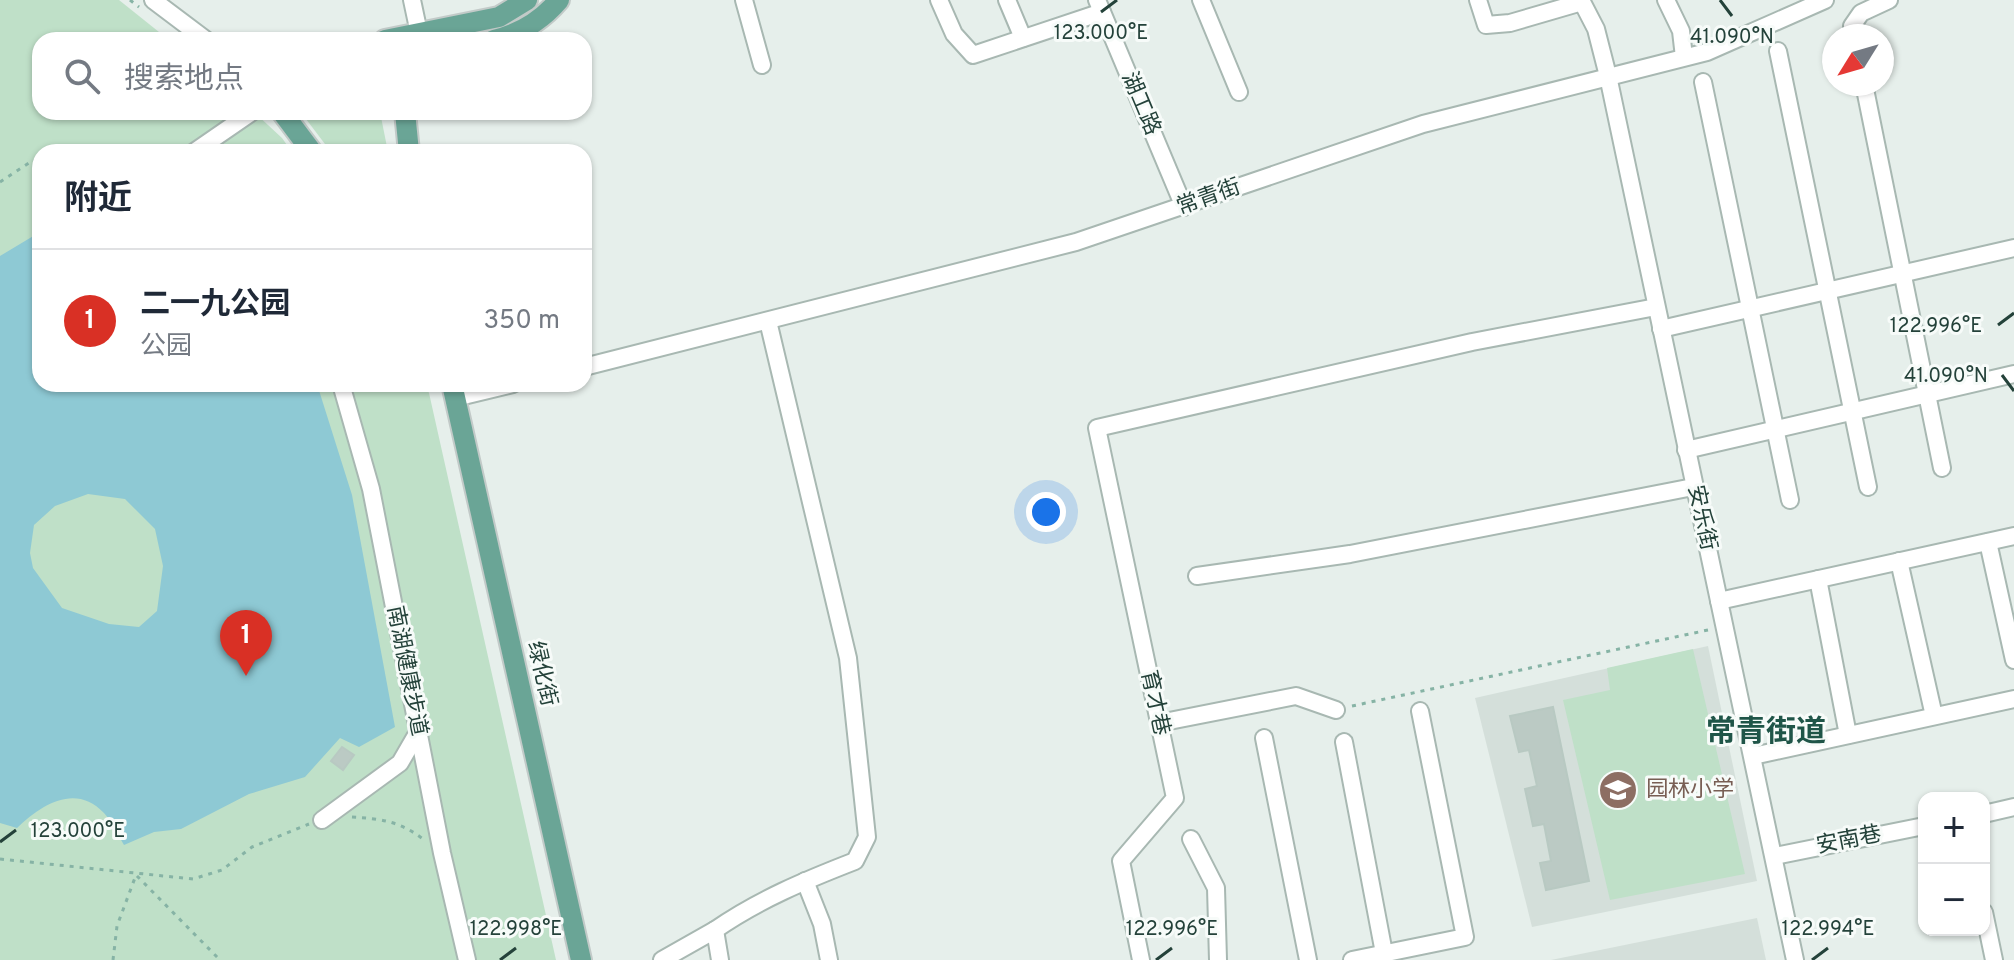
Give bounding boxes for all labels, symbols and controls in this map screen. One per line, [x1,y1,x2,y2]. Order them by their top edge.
text: 123.000°E [1054,21,1148,47]
north arrow [1822,24,1894,96]
text: 41.090°N [1690,25,1774,51]
search box [32,32,592,120]
icon: search [60,54,104,98]
text: 搜索地点 [124,62,244,99]
street label: 湖工路 [1115,68,1165,140]
street label: 常青街 [1173,174,1245,222]
text: 附近 [64,179,132,222]
text: 二一九公园 [140,287,290,324]
text: 1 [85,305,95,338]
text: 350 m [483,305,560,338]
text: 122.996°E [1890,314,1982,340]
text: 公园 [140,331,192,364]
text: 41.090°N [1904,364,1988,390]
street label: 安乐街 [1681,483,1721,553]
your location [1026,492,1066,532]
street label: 南湖健康步道 [380,604,432,738]
pin: 1 [220,610,272,676]
street label: 绿化街 [520,639,562,709]
street label: 育才巷 [1134,668,1174,738]
district label: 常青街道 [1706,715,1826,752]
school or university icon: 园林小学 [1597,769,1639,811]
place label: 园林小学 [1646,777,1734,804]
map controls [1918,792,1990,936]
button: + [1918,792,1990,864]
text: 123.000°E [31,819,125,845]
street label: 安南巷 [1814,821,1884,861]
button: − [1918,864,1990,936]
text: 122.998°E [470,917,562,943]
text: 122.996°E [1126,917,1218,943]
text: 122.994°E [1782,917,1874,943]

